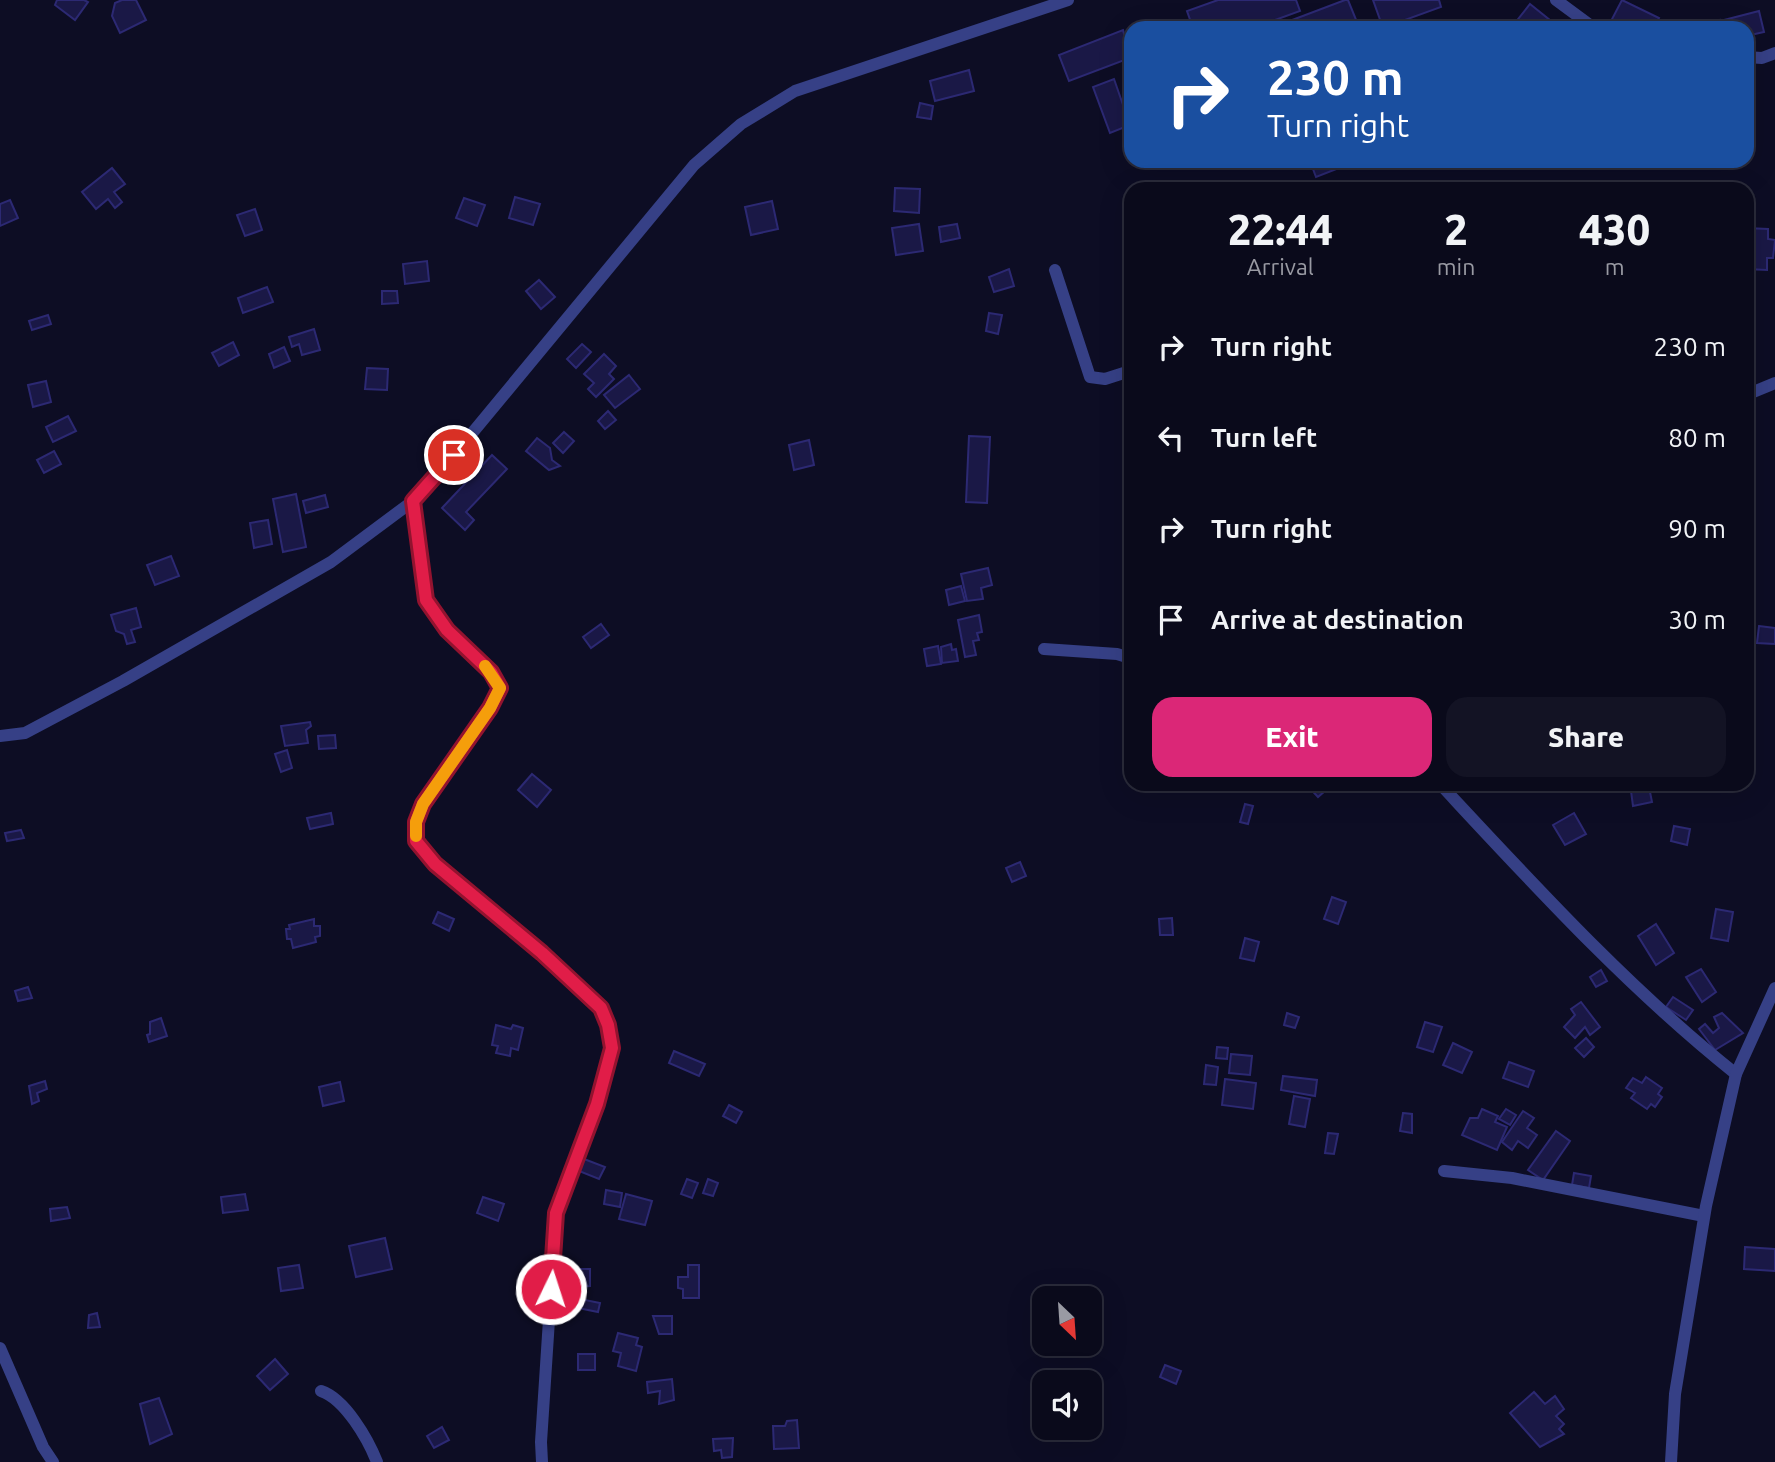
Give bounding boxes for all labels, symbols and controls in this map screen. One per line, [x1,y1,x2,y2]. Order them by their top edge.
icon: right [1152,49,1243,140]
text: 230 m [1267,49,1404,104]
text: Turn right [1267,107,1409,143]
text: 22:44 [1228,206,1333,253]
text: 2 [1444,206,1468,253]
text: 430 [1579,206,1650,253]
text: Arrival [1247,254,1314,279]
text: min [1437,254,1475,279]
text: m [1605,254,1625,279]
icon: right [1152,328,1190,366]
text: Turn right [1211,332,1332,361]
text: 230 m [1654,332,1726,361]
icon: left [1152,419,1190,457]
text: Turn left [1211,423,1317,452]
text: 80 m [1668,423,1726,452]
pin [424,425,484,485]
icon: arrive [435,436,473,474]
icon: right [1152,510,1190,548]
text: Turn right [1211,514,1332,543]
text: 90 m [1668,514,1726,543]
icon: arrive [1152,601,1190,639]
text: Arrive at destination [1211,605,1464,634]
text: 30 m [1668,605,1726,634]
button: Exit [1152,697,1432,777]
button: Share [1446,697,1726,777]
position arrow [514,1252,588,1326]
north arrow [1032,1286,1102,1356]
map controls [1032,1286,1102,1440]
button: sound [1032,1370,1102,1440]

